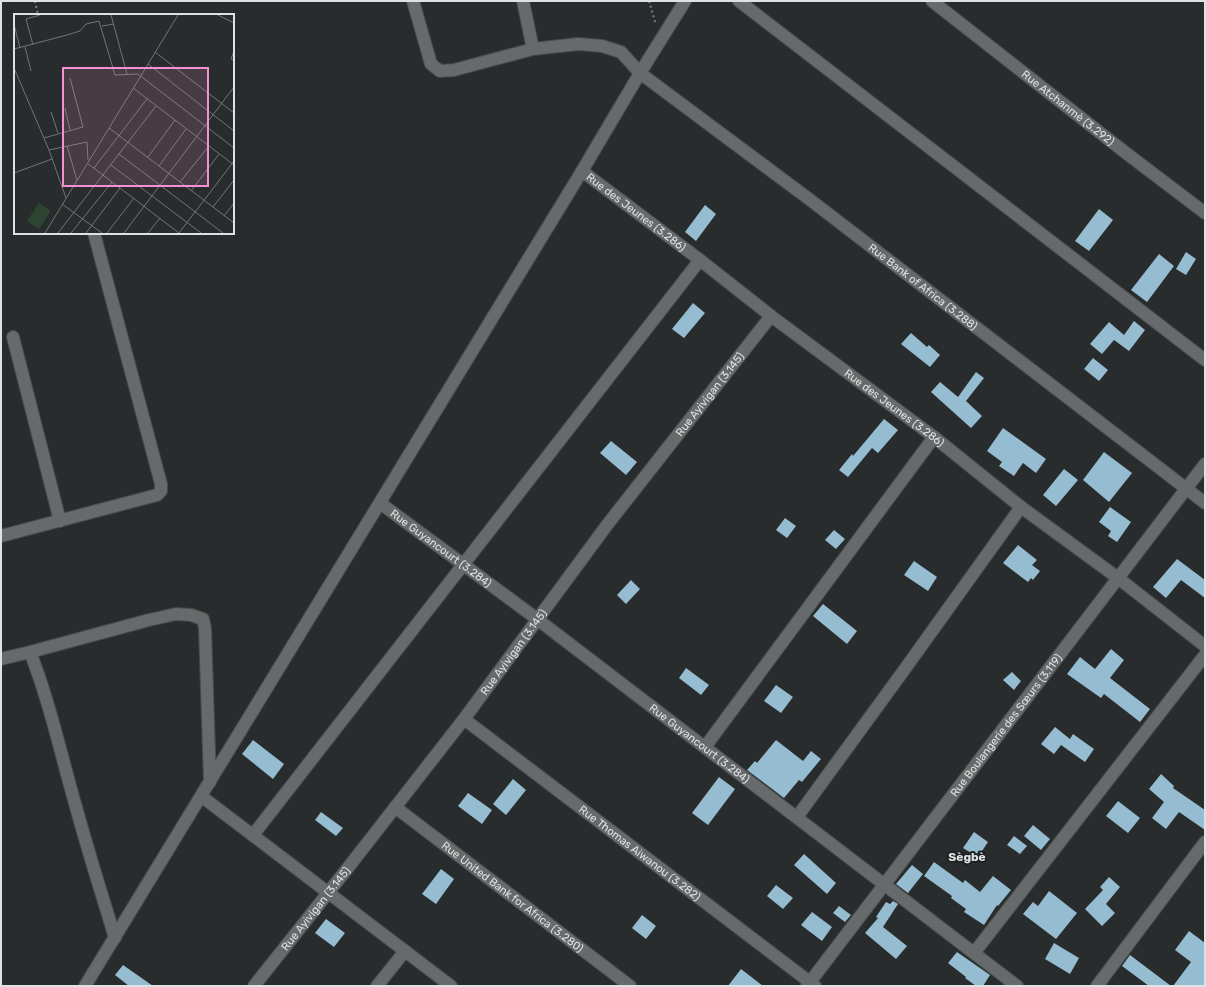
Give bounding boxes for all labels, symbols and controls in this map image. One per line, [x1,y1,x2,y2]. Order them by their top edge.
inset map [14,14,234,234]
street label: Rue Atchanmè (3.292) [1019,68,1117,149]
street label: Rue des Jeunes (3.286) [584,171,689,254]
street label: Rue Bank of Africa (3.288) [866,241,980,333]
street label: Rue Ayivigan (3.145) [673,350,747,439]
street label: Rue des Jeunes (3.286) [842,367,947,450]
street label: Rue Guyancourt (3.284) [388,507,494,590]
street label: Rue Ayivigan (3.145) [478,607,550,698]
street label: Rue Boulangerie des Sœurs (3.119) [948,651,1065,799]
street label: Rue Guyancourt (3.284) [647,701,752,786]
street label: Rue Thomas Aiwanou (3.282) [576,803,703,904]
street label: Rue United Bank for Africa (3.280) [439,839,586,955]
district label: Sègbè [948,850,986,864]
street label: Rue Ayivigan (3.145) [279,864,353,953]

